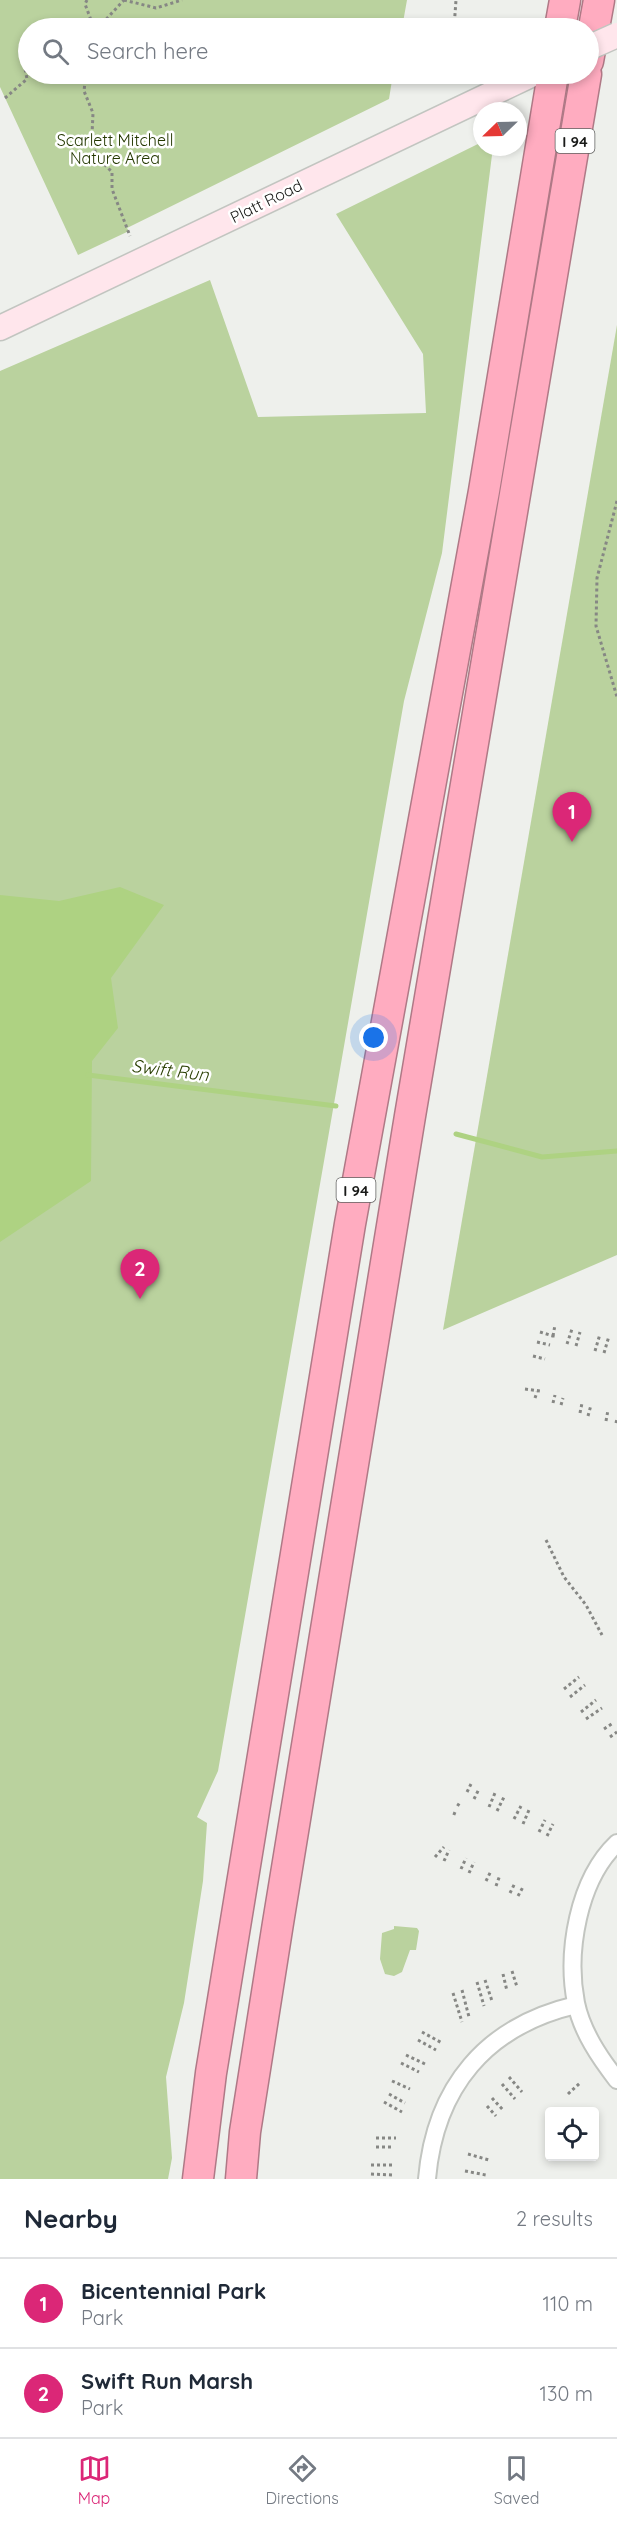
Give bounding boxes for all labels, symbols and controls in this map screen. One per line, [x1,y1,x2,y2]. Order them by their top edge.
search box [18,18,599,84]
icon: search [39,35,72,68]
text: Search here [87,37,208,65]
north arrow [473,102,527,156]
road number: I 94 [556,129,594,153]
park label: Scarlett Mitchell Nature Area [57,130,173,168]
street label: Platt Road [227,175,305,227]
pin: 1 [552,792,592,842]
your location [359,1023,388,1052]
water label: Swift Run [130,1054,210,1086]
road number: I 94 [336,1178,376,1202]
pin: 2 [120,1250,160,1299]
map controls [545,2107,599,2161]
button: locate [545,2107,599,2161]
text: Nearby [24,2202,118,2235]
text: 2 results [516,2206,593,2231]
text: Bicentennial Park [81,2277,266,2305]
text: 1 [40,2291,47,2316]
text: 110 m [543,2291,593,2316]
text: Park [81,2305,123,2330]
text: Swift Run Marsh [81,2367,253,2395]
text: 2 [38,2381,49,2406]
text: 130 m [540,2381,593,2406]
text: Park [81,2395,123,2420]
tab: Map [78,2452,111,2508]
tab: Directions [266,2452,339,2508]
tab: Saved [494,2452,539,2508]

